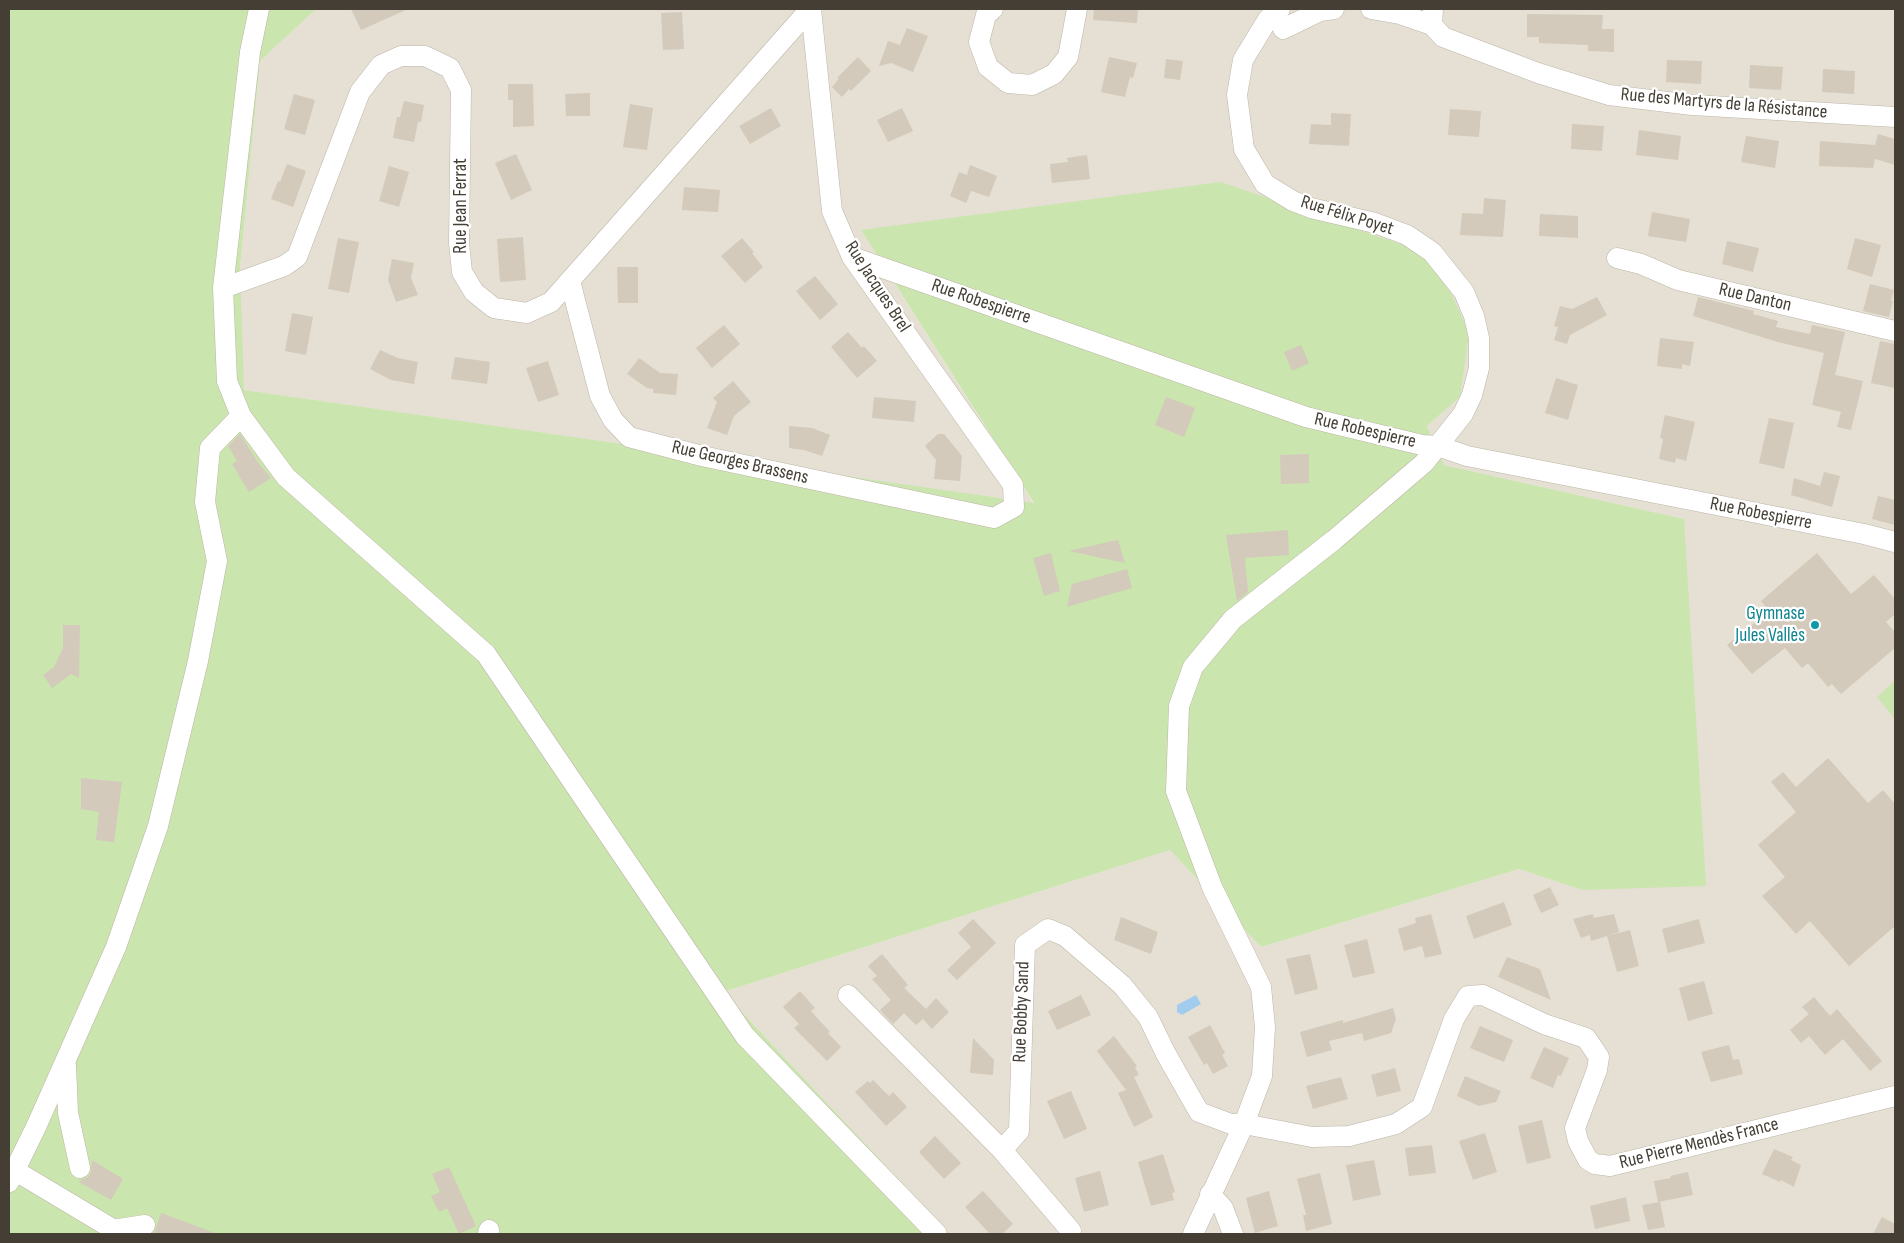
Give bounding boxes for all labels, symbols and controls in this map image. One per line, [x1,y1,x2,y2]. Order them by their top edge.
street label: Rue des Martyrs de la Résistance [1620,84,1828,124]
street label: Rue Jean Ferrat [450,158,472,254]
street label: Rue Félix Poyet [1298,191,1396,241]
street label: Rue Jacques Brel [839,237,915,337]
street label: Rue Robespierre [928,274,1034,330]
street label: Rue Danton [1716,279,1794,317]
street label: Rue Robespierre [1312,408,1418,454]
street label: Rue Georges Brassens [670,436,810,490]
street label: Rue Robespierre [1708,493,1814,535]
place label: Gymnase Jules Vallès [1735,603,1805,647]
marker: Gymnase Jules Vallès [1809,619,1821,631]
street label: Rue Bobby Sand [1009,961,1035,1063]
street label: Rue Pierre Mendès France [1617,1113,1781,1175]

